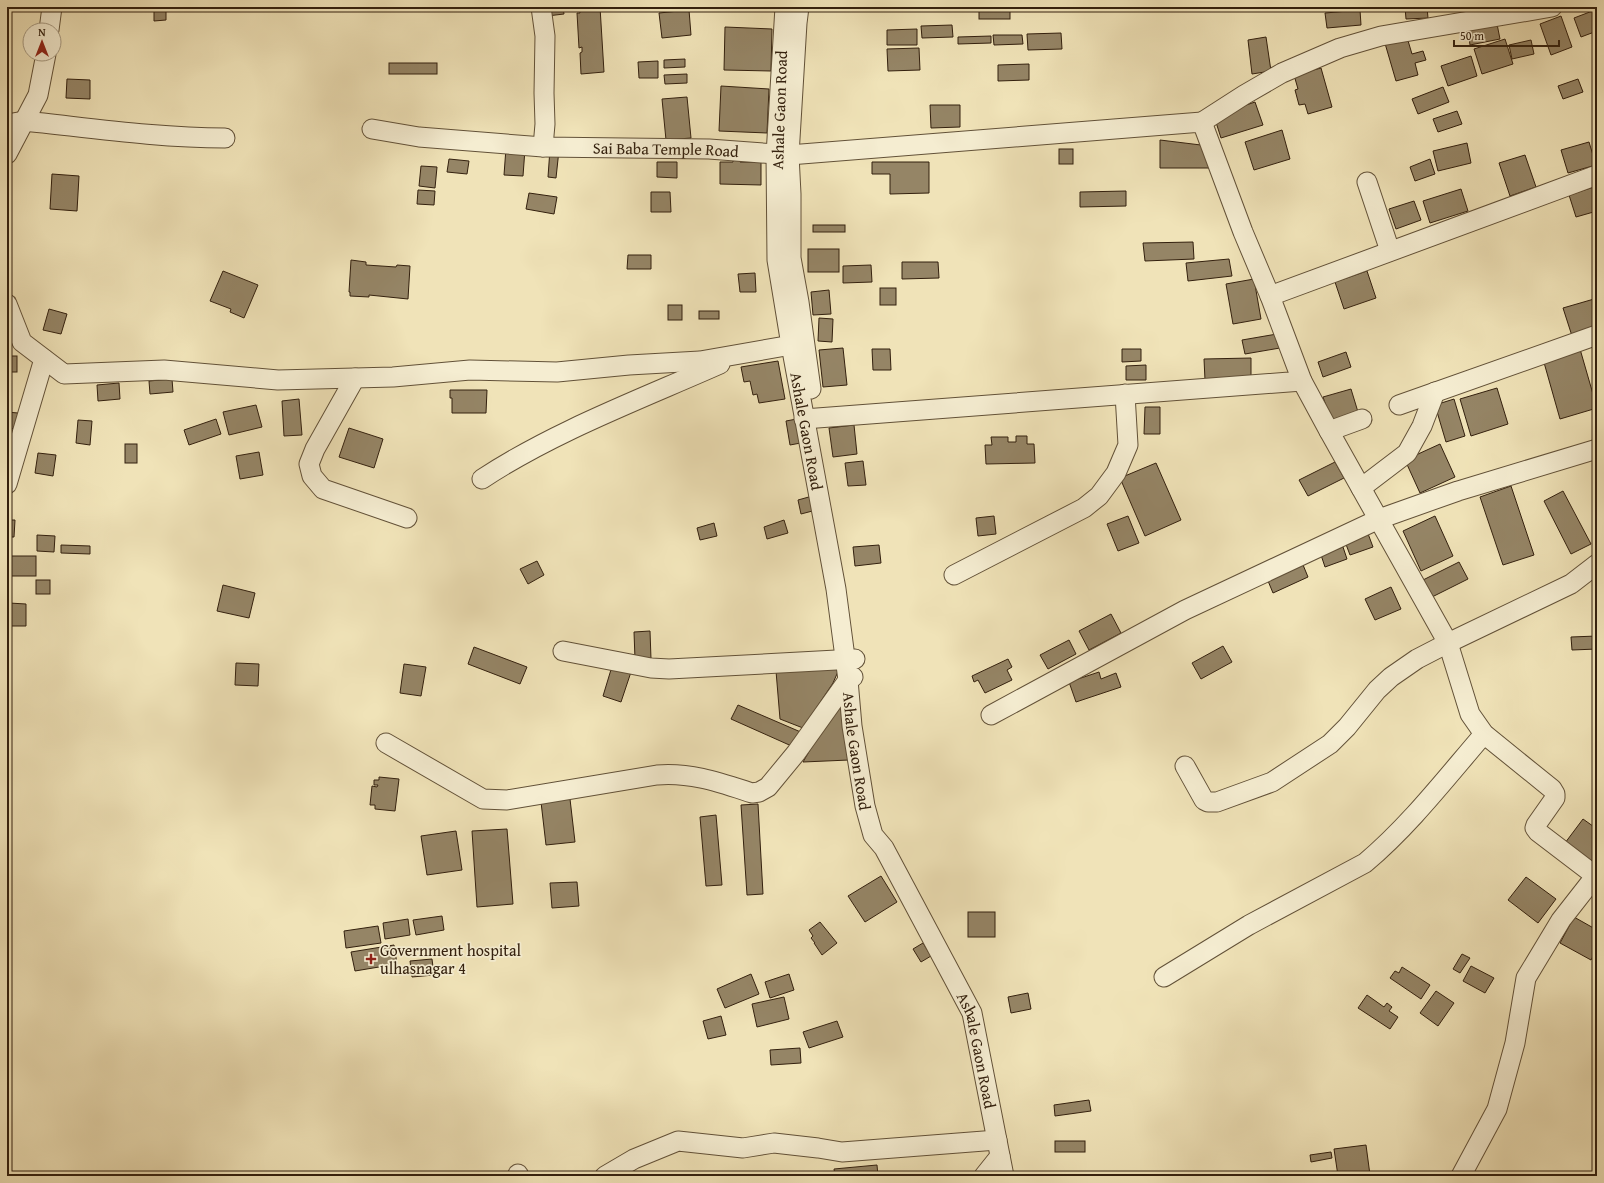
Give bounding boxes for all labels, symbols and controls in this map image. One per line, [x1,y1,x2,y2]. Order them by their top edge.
north arrow [22,22,62,62]
scale bar [1454,22,1559,48]
text: N [38,24,46,40]
text: 50 m [1460,27,1484,44]
street label: Ashale Gaon Road [765,50,793,170]
street label: Sai Baba Temple Road [593,136,740,163]
street label: Ashale Gaon Road [784,370,830,492]
street label: Ashale Gaon Road [837,691,878,812]
place label: Government hospital ulhasnagar 4 [380,938,522,980]
marker: Government hospital ulhasnagar 4 [365,953,377,965]
street label: Ashale Gaon Road [951,988,1003,1111]

